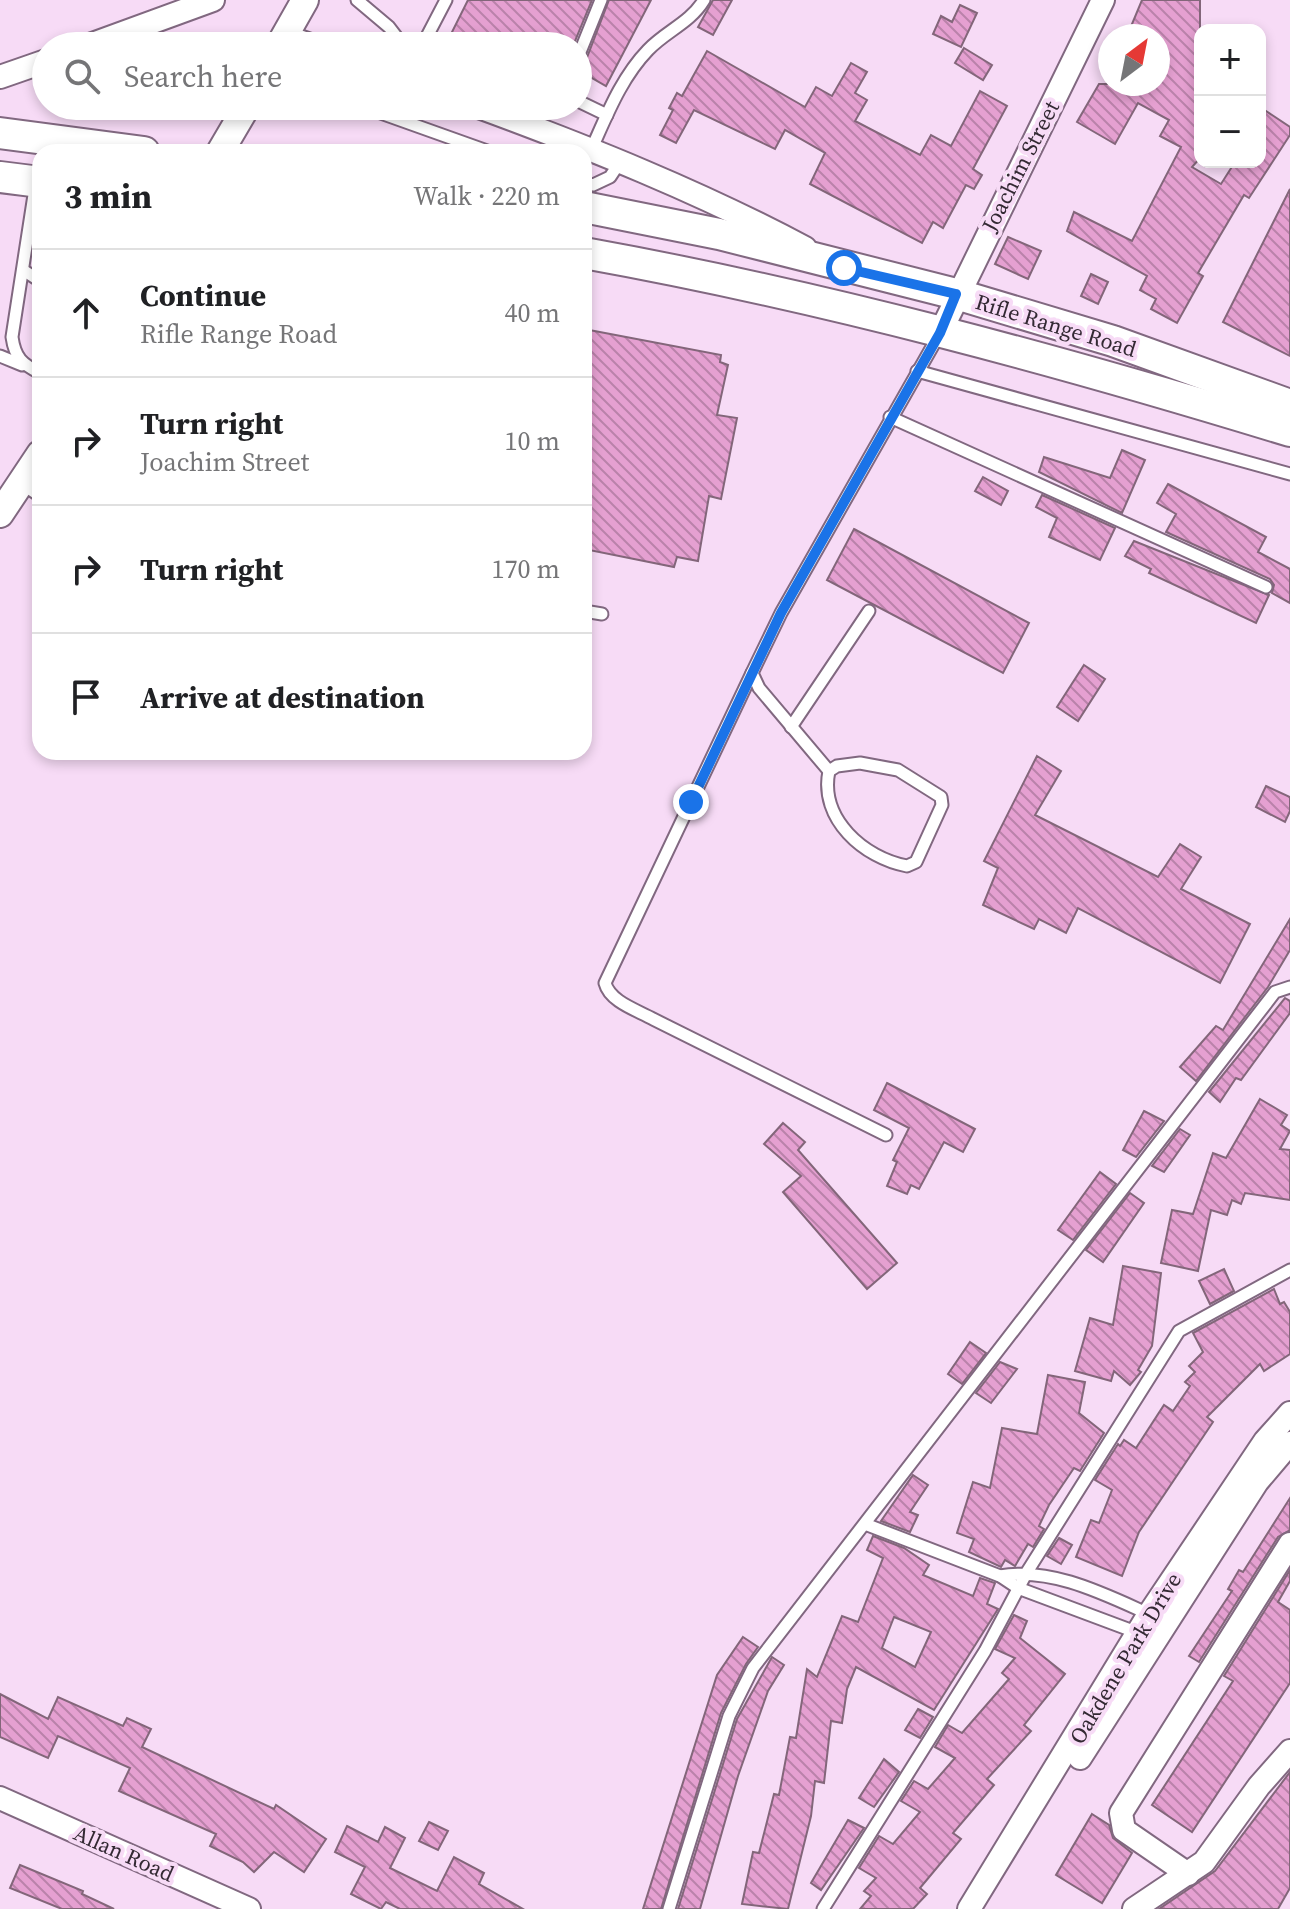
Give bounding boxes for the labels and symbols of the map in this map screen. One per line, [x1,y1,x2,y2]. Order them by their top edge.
north arrow [1098,24,1170,96]
street label: Joachim Street [974,95,1066,237]
route start [826,250,862,286]
street label: Rifle Range Road [972,286,1141,364]
route end [673,784,709,820]
street label: Oakdene Park Drive [1062,1567,1188,1749]
street label: Allan Road [69,1818,179,1889]

